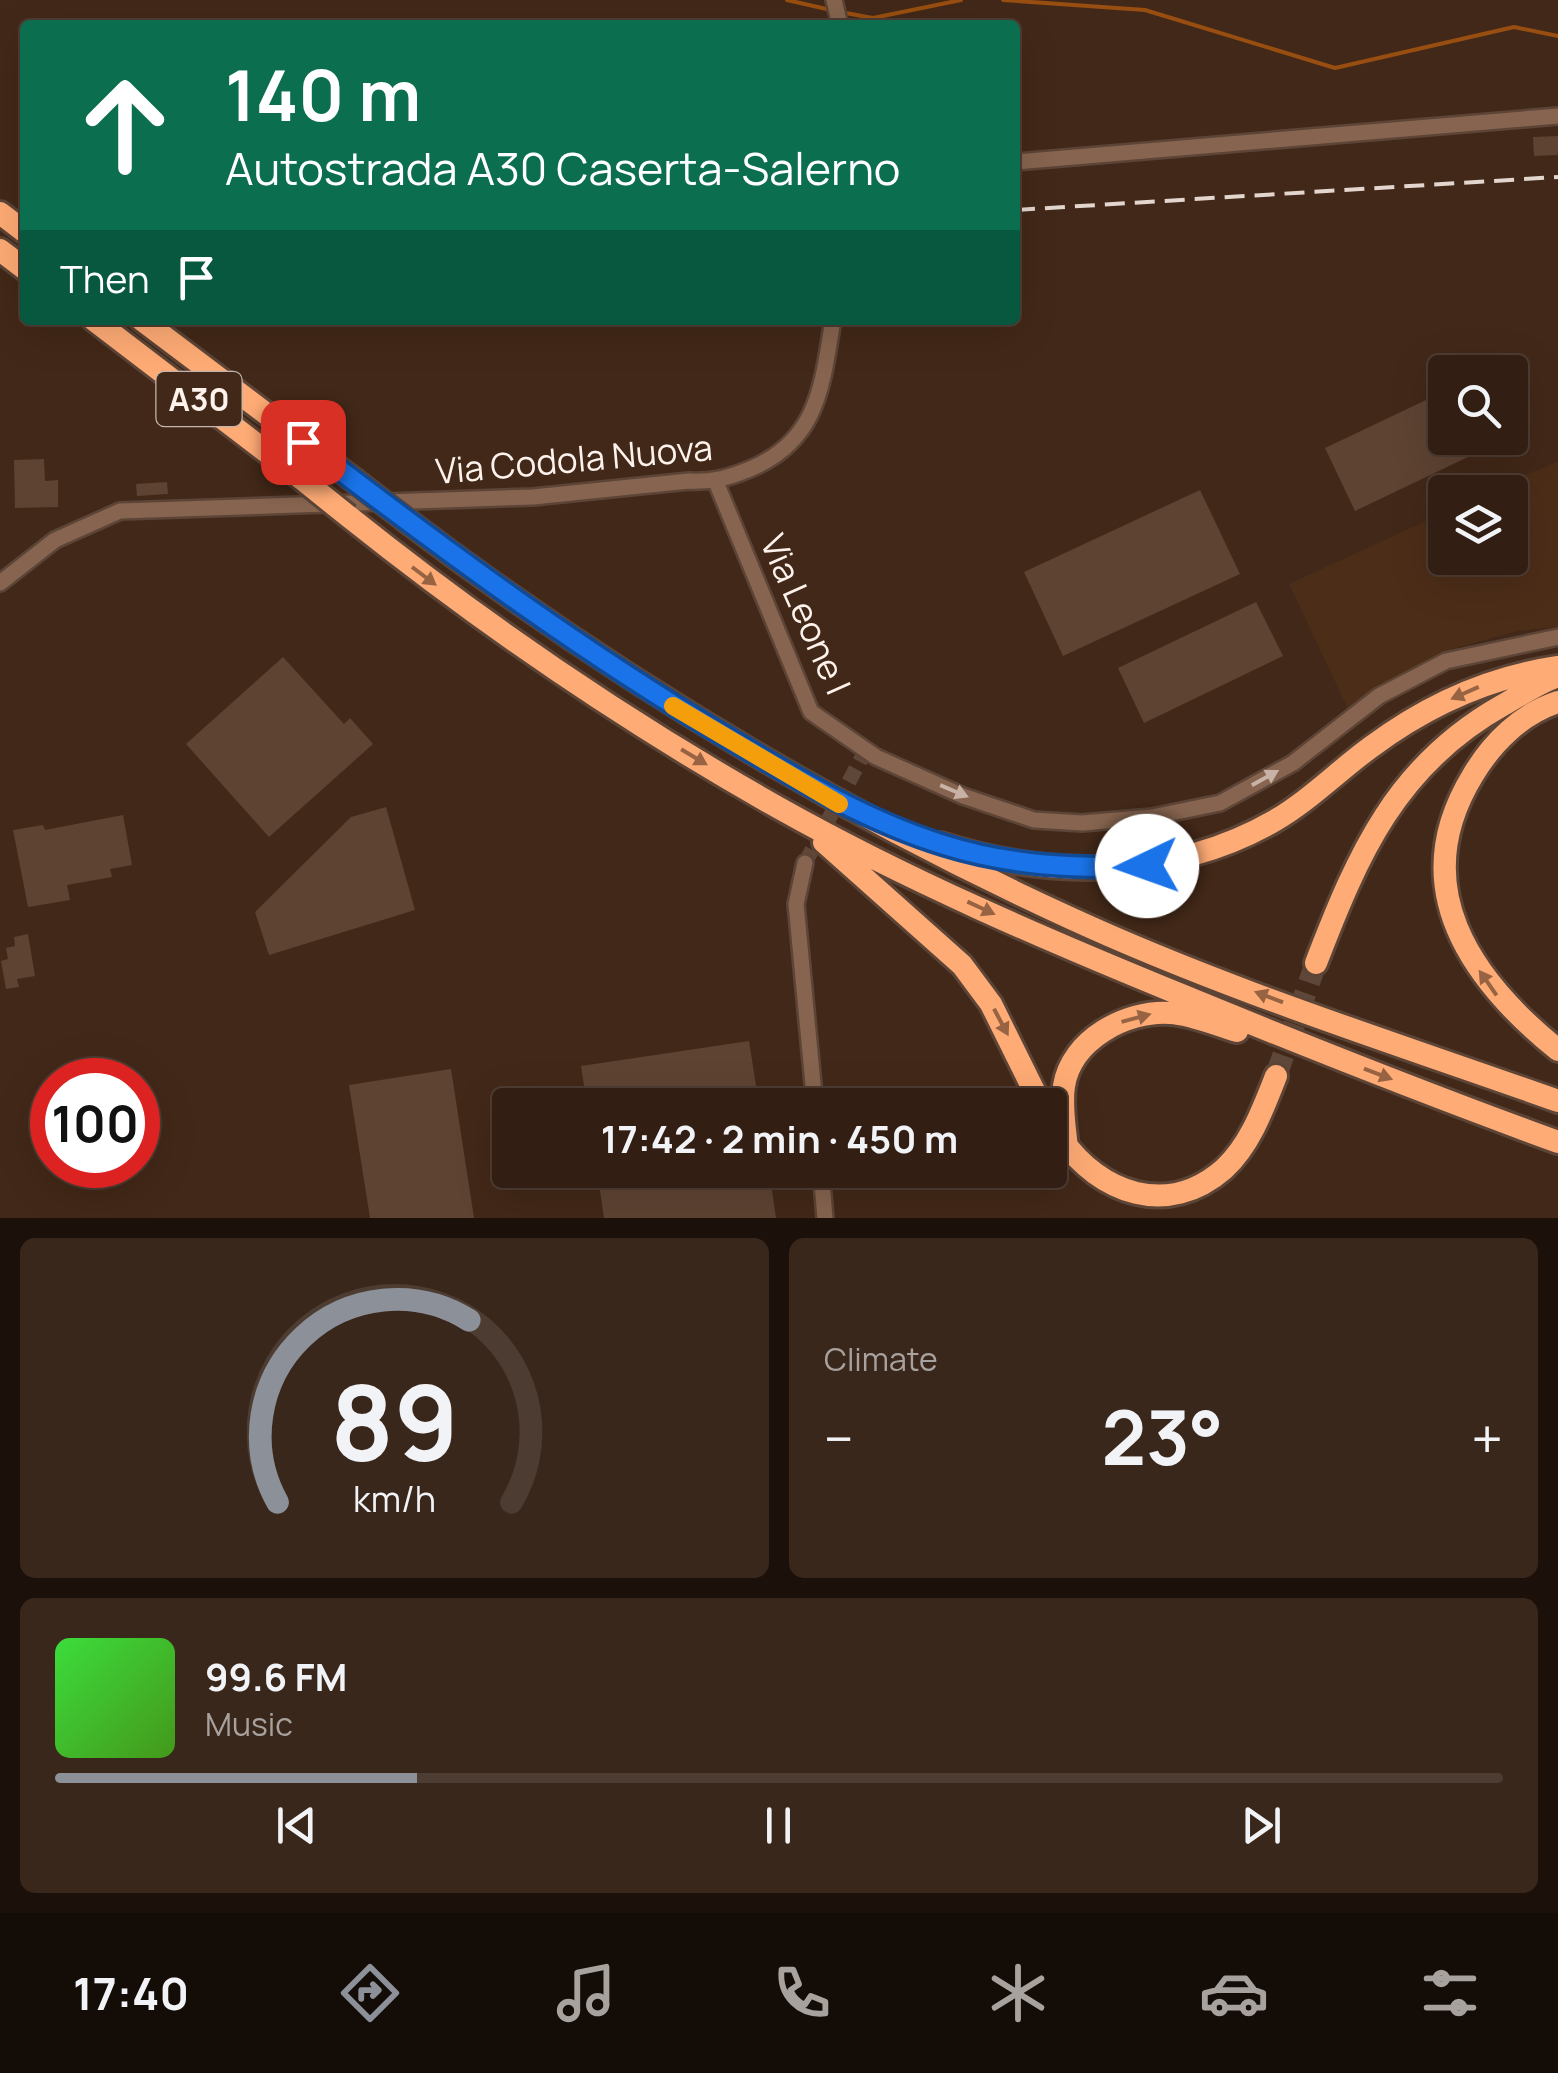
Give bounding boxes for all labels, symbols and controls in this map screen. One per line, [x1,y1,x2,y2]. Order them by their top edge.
text: 140 m [225,46,421,142]
icon: ahead [60,60,190,190]
text: Autostrada A30 Caserta-Salerno [225,137,900,199]
icon: arrive [169,250,224,305]
text: Then [60,252,149,304]
map controls [1428,355,1528,575]
button: search [1428,355,1528,455]
road number: A30 [156,372,242,426]
pin [261,400,346,485]
icon: arrive [276,415,331,470]
street label: Via Codola Nuova [434,423,714,495]
button: layers [1428,475,1528,575]
street label: Via Leone I [749,526,863,702]
one-way arrow [411,566,437,586]
one-way arrow [1450,685,1479,702]
one-way arrow [680,748,708,766]
one-way arrow [1251,769,1280,786]
one-way arrow [939,784,969,800]
position arrow [1095,814,1199,918]
one-way arrow [967,899,996,916]
one-way arrow [1479,969,1498,996]
one-way arrow [1253,989,1283,1004]
one-way arrow [992,1008,1009,1037]
one-way arrow [1121,1009,1152,1025]
speed limit sign: 100 [30,1058,160,1188]
one-way arrow [1363,1067,1393,1083]
text: 17:42 · 2 min · 450 m [601,1112,958,1164]
text: Climate [824,1337,938,1381]
text: 89 [330,1349,459,1491]
text: 23° [1101,1385,1224,1488]
text: − [824,1400,854,1476]
text: + [1471,1400,1503,1476]
text: km/h [353,1474,436,1523]
text: 99.6 FM [205,1650,347,1702]
text: Music [205,1702,293,1746]
icon: previous [269,1798,324,1853]
icon: pause [751,1798,806,1853]
icon: next [1234,1798,1289,1853]
icon: directions [335,1958,405,2028]
icon: music [551,1958,621,2028]
icon: phone [767,1958,837,2028]
icon: climate [983,1958,1053,2028]
icon: car [1199,1958,1269,2028]
icon: filters [1415,1958,1485,2028]
text: 17:40 [73,1962,189,2024]

